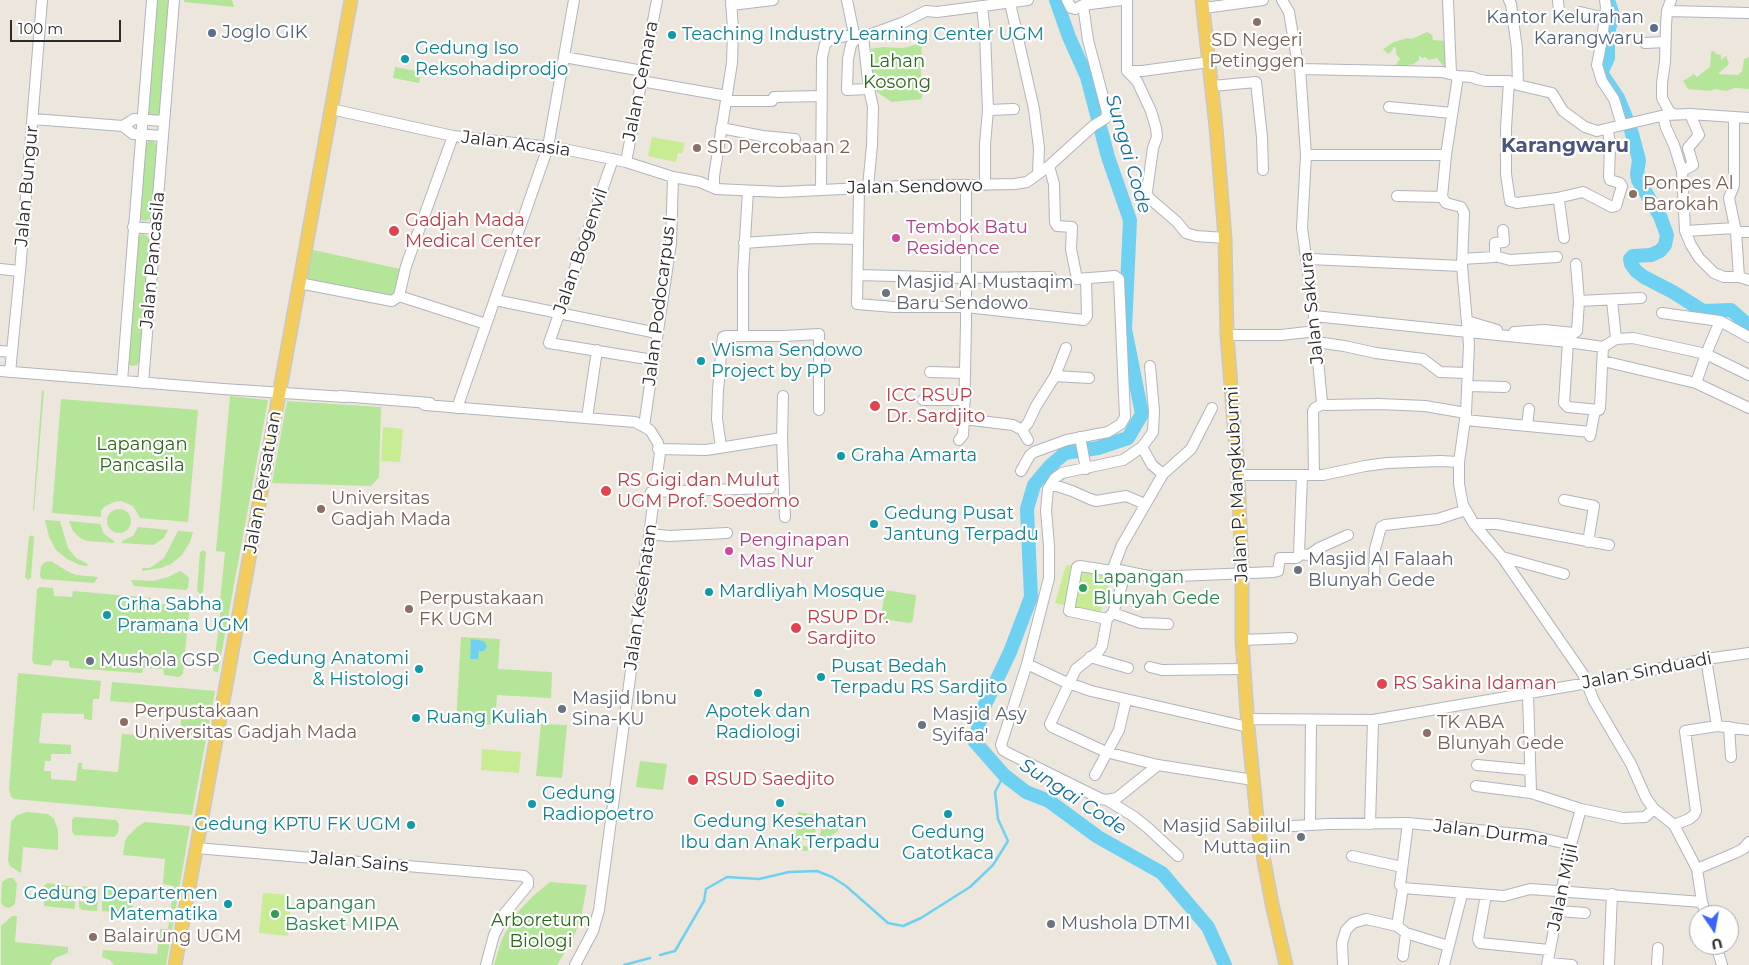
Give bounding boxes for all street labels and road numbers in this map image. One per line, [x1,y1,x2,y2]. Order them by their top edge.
street label: Jalan Cemara [619,19,663,143]
street label: Jalan Bungur [11,125,43,247]
street label: Jalan Acasia [460,127,572,161]
street label: Jalan Sendowo [847,175,983,199]
street label: Jalan Bogenvil [549,185,613,317]
street label: Jalan Pancasila [136,191,170,329]
street label: Jalan Podocarpus I [639,215,681,387]
street label: Jalan Sakura [1295,250,1329,366]
street label: Jalan P. Mangkubumi [1221,385,1253,583]
street label: Jalan Persatuan [240,409,286,555]
street label: Jalan Kesehatan [620,523,662,671]
street label: Jalan Sinduadi [1580,648,1714,694]
street label: Jalan Durma [1432,815,1550,851]
street label: Jalan Mijil [1543,841,1583,933]
street label: Jalan Sains [309,847,409,877]

